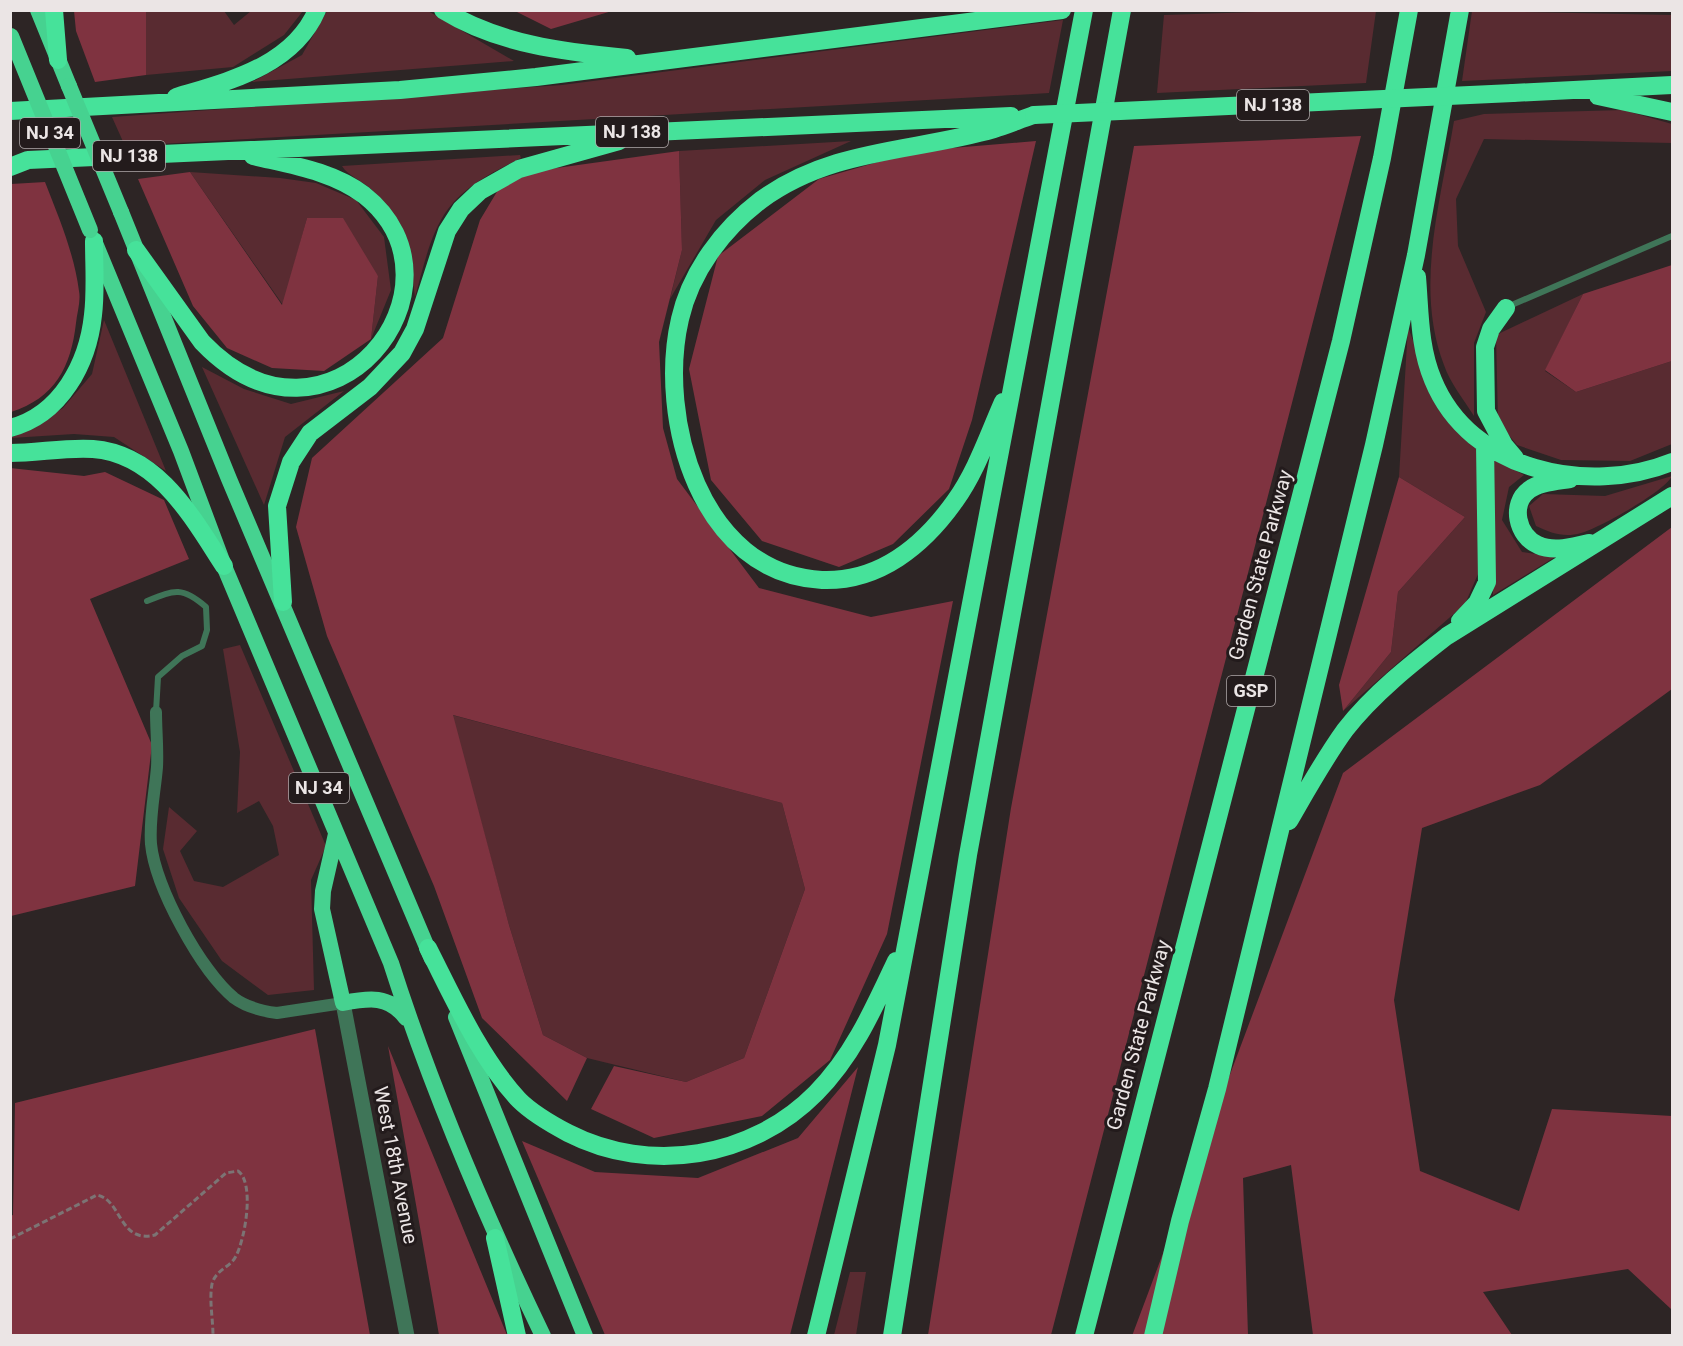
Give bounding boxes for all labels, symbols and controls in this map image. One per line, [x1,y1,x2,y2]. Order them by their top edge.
road number: NJ 138 [1237,90,1309,120]
road number: NJ 138 [596,117,668,147]
road number: NJ 34 [20,118,80,148]
road number: NJ 138 [93,141,165,171]
street label: Garden State Parkway [1223,467,1297,663]
road number: GSP [1227,676,1275,706]
road number: NJ 34 [289,773,349,803]
street label: Garden State Parkway [1101,937,1175,1133]
street label: West 18th Avenue [369,1084,423,1246]

